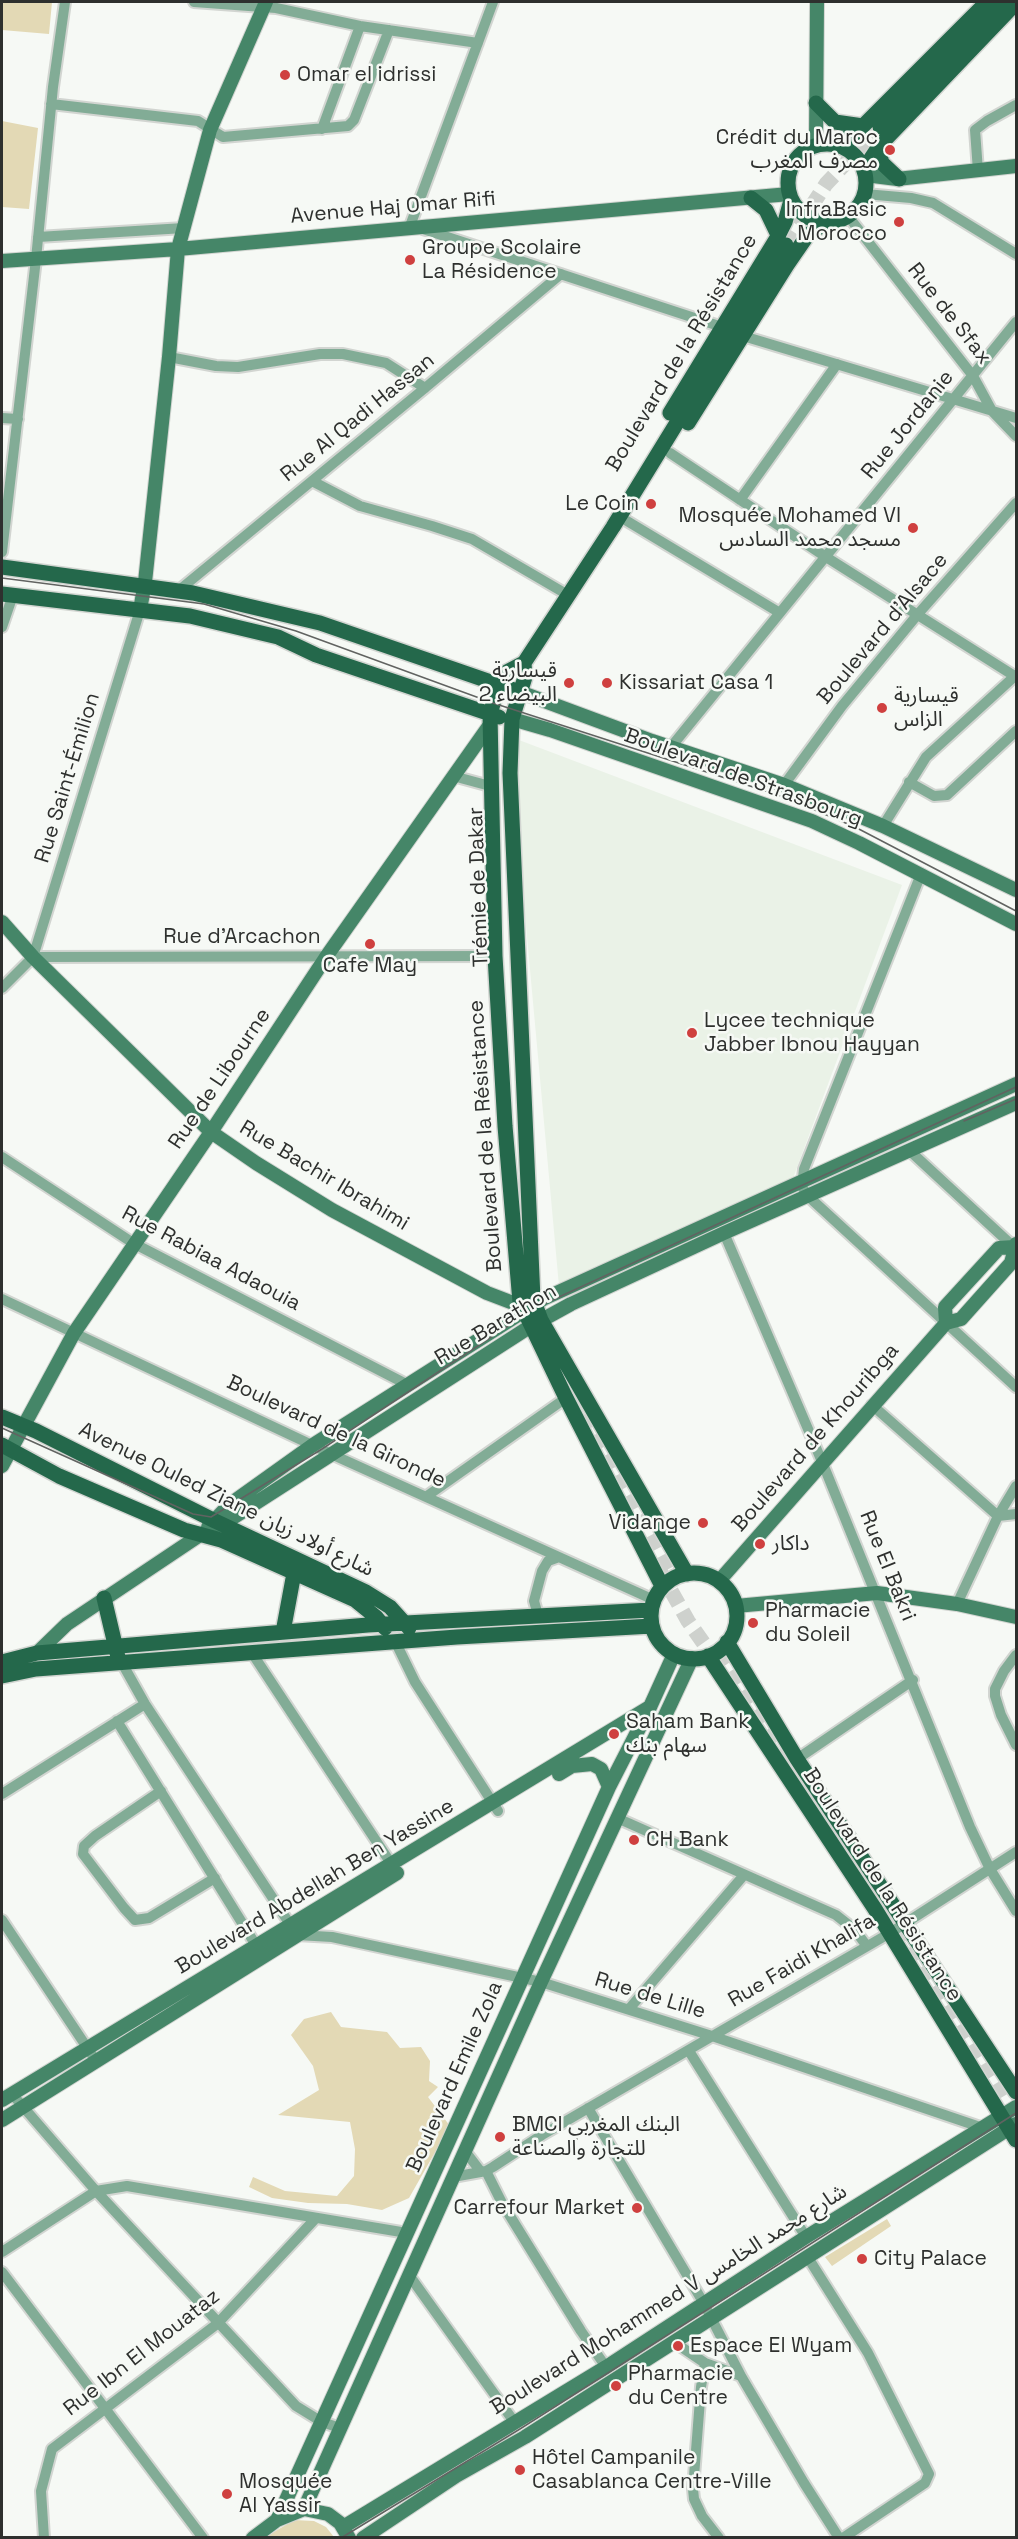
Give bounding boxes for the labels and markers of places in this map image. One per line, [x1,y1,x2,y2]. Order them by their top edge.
place label: Omar el idrissi [297,62,436,88]
marker: Omar el idrissi [278,68,292,82]
place label: Crédit du Maroc مصرف المغرب [716,125,878,175]
marker: Crédit du Maroc مصرف المغرب [883,143,897,157]
place label: InfraBasic Morocco [786,197,887,247]
marker: InfraBasic Morocco [892,215,906,229]
place label: Groupe Scolaire La Résidence [422,235,581,285]
marker: Groupe Scolaire La Résidence [403,253,417,267]
place label: Le Coin [565,491,639,517]
marker: Le Coin [644,497,658,511]
place label: Mosquée Mohamed VI مسجد محمد السادس [679,503,901,553]
marker: Mosquée Mohamed VI مسجد محمد السادس [906,521,920,535]
place label: قيسارية البيضاء 2 [479,658,557,708]
place label: Kissariat Casa 1 [619,670,773,696]
marker: قيسارية البيضاء 2 [562,676,576,690]
marker: Kissariat Casa 1 [600,676,614,690]
place label: قيسارية الزاس [894,683,959,733]
marker: قيسارية الزاس [875,701,889,715]
marker: Cafe May [363,937,377,951]
place label: Cafe May [323,953,417,979]
place label: Lycee technique Jabber Ibnou Hayyan [704,1008,920,1058]
marker: Lycee technique Jabber Ibnou Hayyan [685,1026,699,1040]
place label: Vidange [608,1510,691,1536]
marker: Vidange [696,1516,710,1530]
place label: داكار [772,1531,809,1557]
marker: داكار [753,1537,767,1551]
place label: Pharmacie du Soleil [765,1598,870,1648]
marker: Pharmacie du Soleil [746,1616,760,1630]
place label: Saham Bank سهام بنك [626,1709,749,1759]
marker: Saham Bank سهام بنك [607,1727,621,1741]
place label: CH Bank [646,1827,729,1853]
marker: CH Bank [627,1833,641,1847]
place label: BMCI البنك المغربي للتجارة والصناعة [512,2112,680,2162]
marker: BMCI البنك المغربي للتجارة والصناعة [493,2130,507,2144]
place label: Carrefour Market [453,2195,625,2221]
marker: Carrefour Market [630,2201,644,2215]
place label: City Palace [874,2246,987,2272]
marker: City Palace [855,2252,869,2266]
place label: Espace El Wyam [690,2333,852,2359]
marker: Espace El Wyam [671,2339,685,2353]
place label: Pharmacie du Centre [628,2361,733,2411]
marker: Pharmacie du Centre [609,2379,623,2393]
place label: Hôtel Campanile Casablanca Centre-Ville [532,2445,772,2495]
marker: Hôtel Campanile Casablanca Centre-Ville [513,2463,527,2477]
place label: Mosquée Al Yassir [239,2469,332,2519]
marker: Mosquée Al Yassir [220,2487,234,2501]

